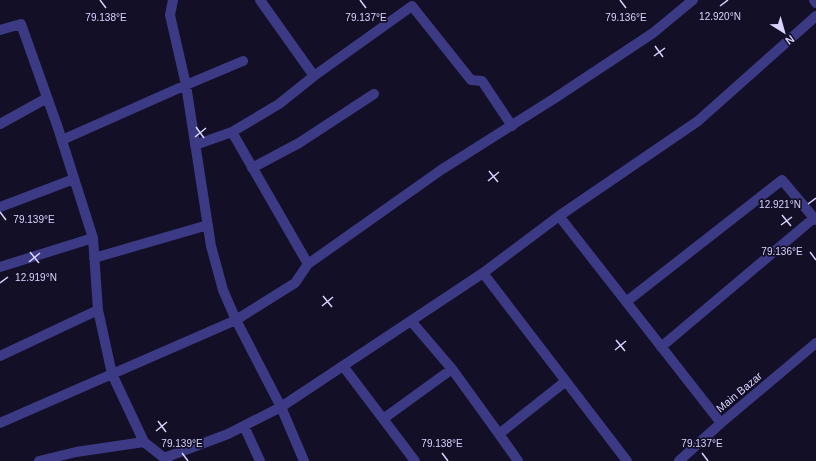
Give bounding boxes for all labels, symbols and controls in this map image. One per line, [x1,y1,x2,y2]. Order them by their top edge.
text: 12.920°N [699,11,741,22]
text: 79.138°E [85,12,127,23]
text: 79.137°E [345,12,387,23]
text: 79.136°E [605,12,647,23]
north arrow [764,12,804,52]
text: N [783,33,797,47]
text: 12.921°N [759,199,801,210]
text: 79.139°E [13,214,55,225]
text: 79.136°E [761,246,803,257]
text: 12.919°N [15,272,57,283]
street label: Main Bazar [714,369,764,414]
text: 79.139°E [161,438,203,449]
text: 79.138°E [421,438,463,449]
text: 79.137°E [681,438,723,449]

